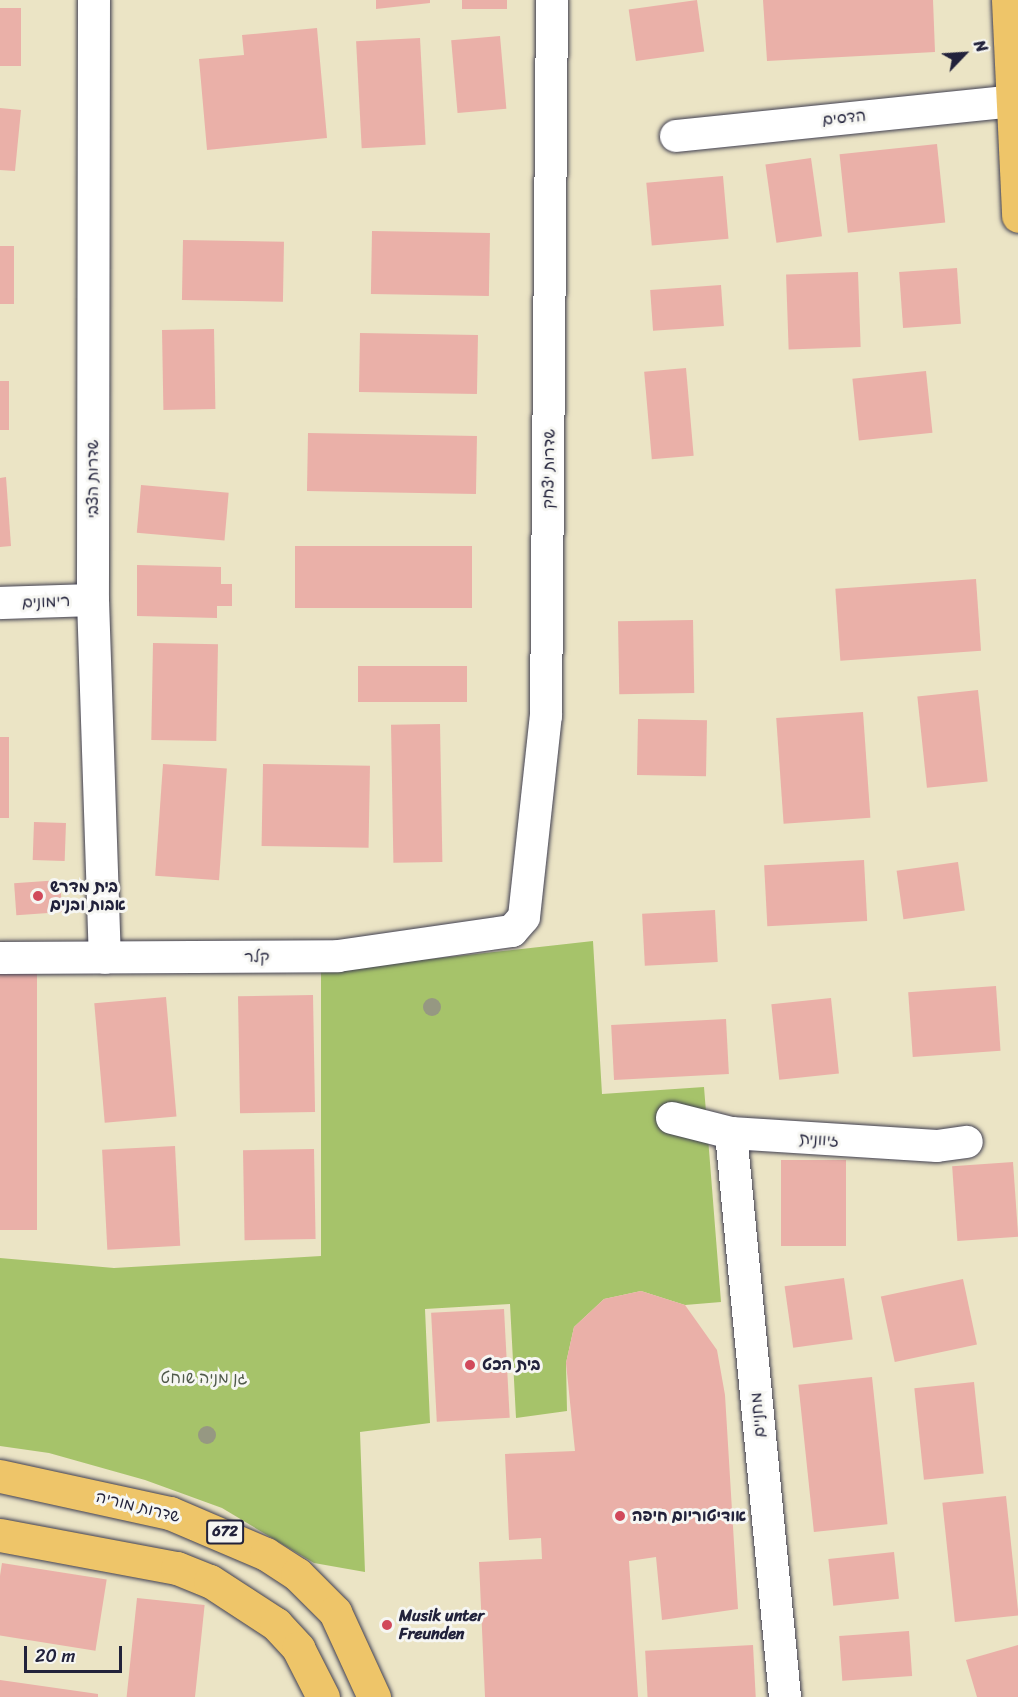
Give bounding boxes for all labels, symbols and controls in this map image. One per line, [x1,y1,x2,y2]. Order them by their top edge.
north arrow [934,24,994,84]
text: N [965,35,996,57]
street label: הדסים [821,106,867,130]
street label: שדרות יצחק [539,429,559,509]
street label: שדרות הצבי [83,440,103,518]
street label: רימונים [22,592,70,612]
place label: בית מדרש אבות ובנים [50,877,126,915]
marker: בית מדרש אבות ובנים [31,889,45,903]
street label: קלר [244,947,270,967]
street label: זיוונית [799,1129,839,1151]
place label: בית הכט [482,1355,540,1375]
marker: בית הכט [463,1358,477,1372]
park label: גן מניה שוחט [161,1368,247,1388]
street label: מחניים [746,1391,770,1439]
street label: שדרות מוריה [94,1487,182,1527]
place label: אודיטוריום חיפה [632,1506,746,1526]
marker: אודיטוריום חיפה [613,1509,627,1523]
road number: 672 [206,1520,244,1544]
place label: Musik unter Freunden [399,1606,484,1644]
marker: Musik unter Freunden [380,1618,394,1632]
scale bar [27,1634,124,1672]
text: 20 m [35,1640,75,1672]

